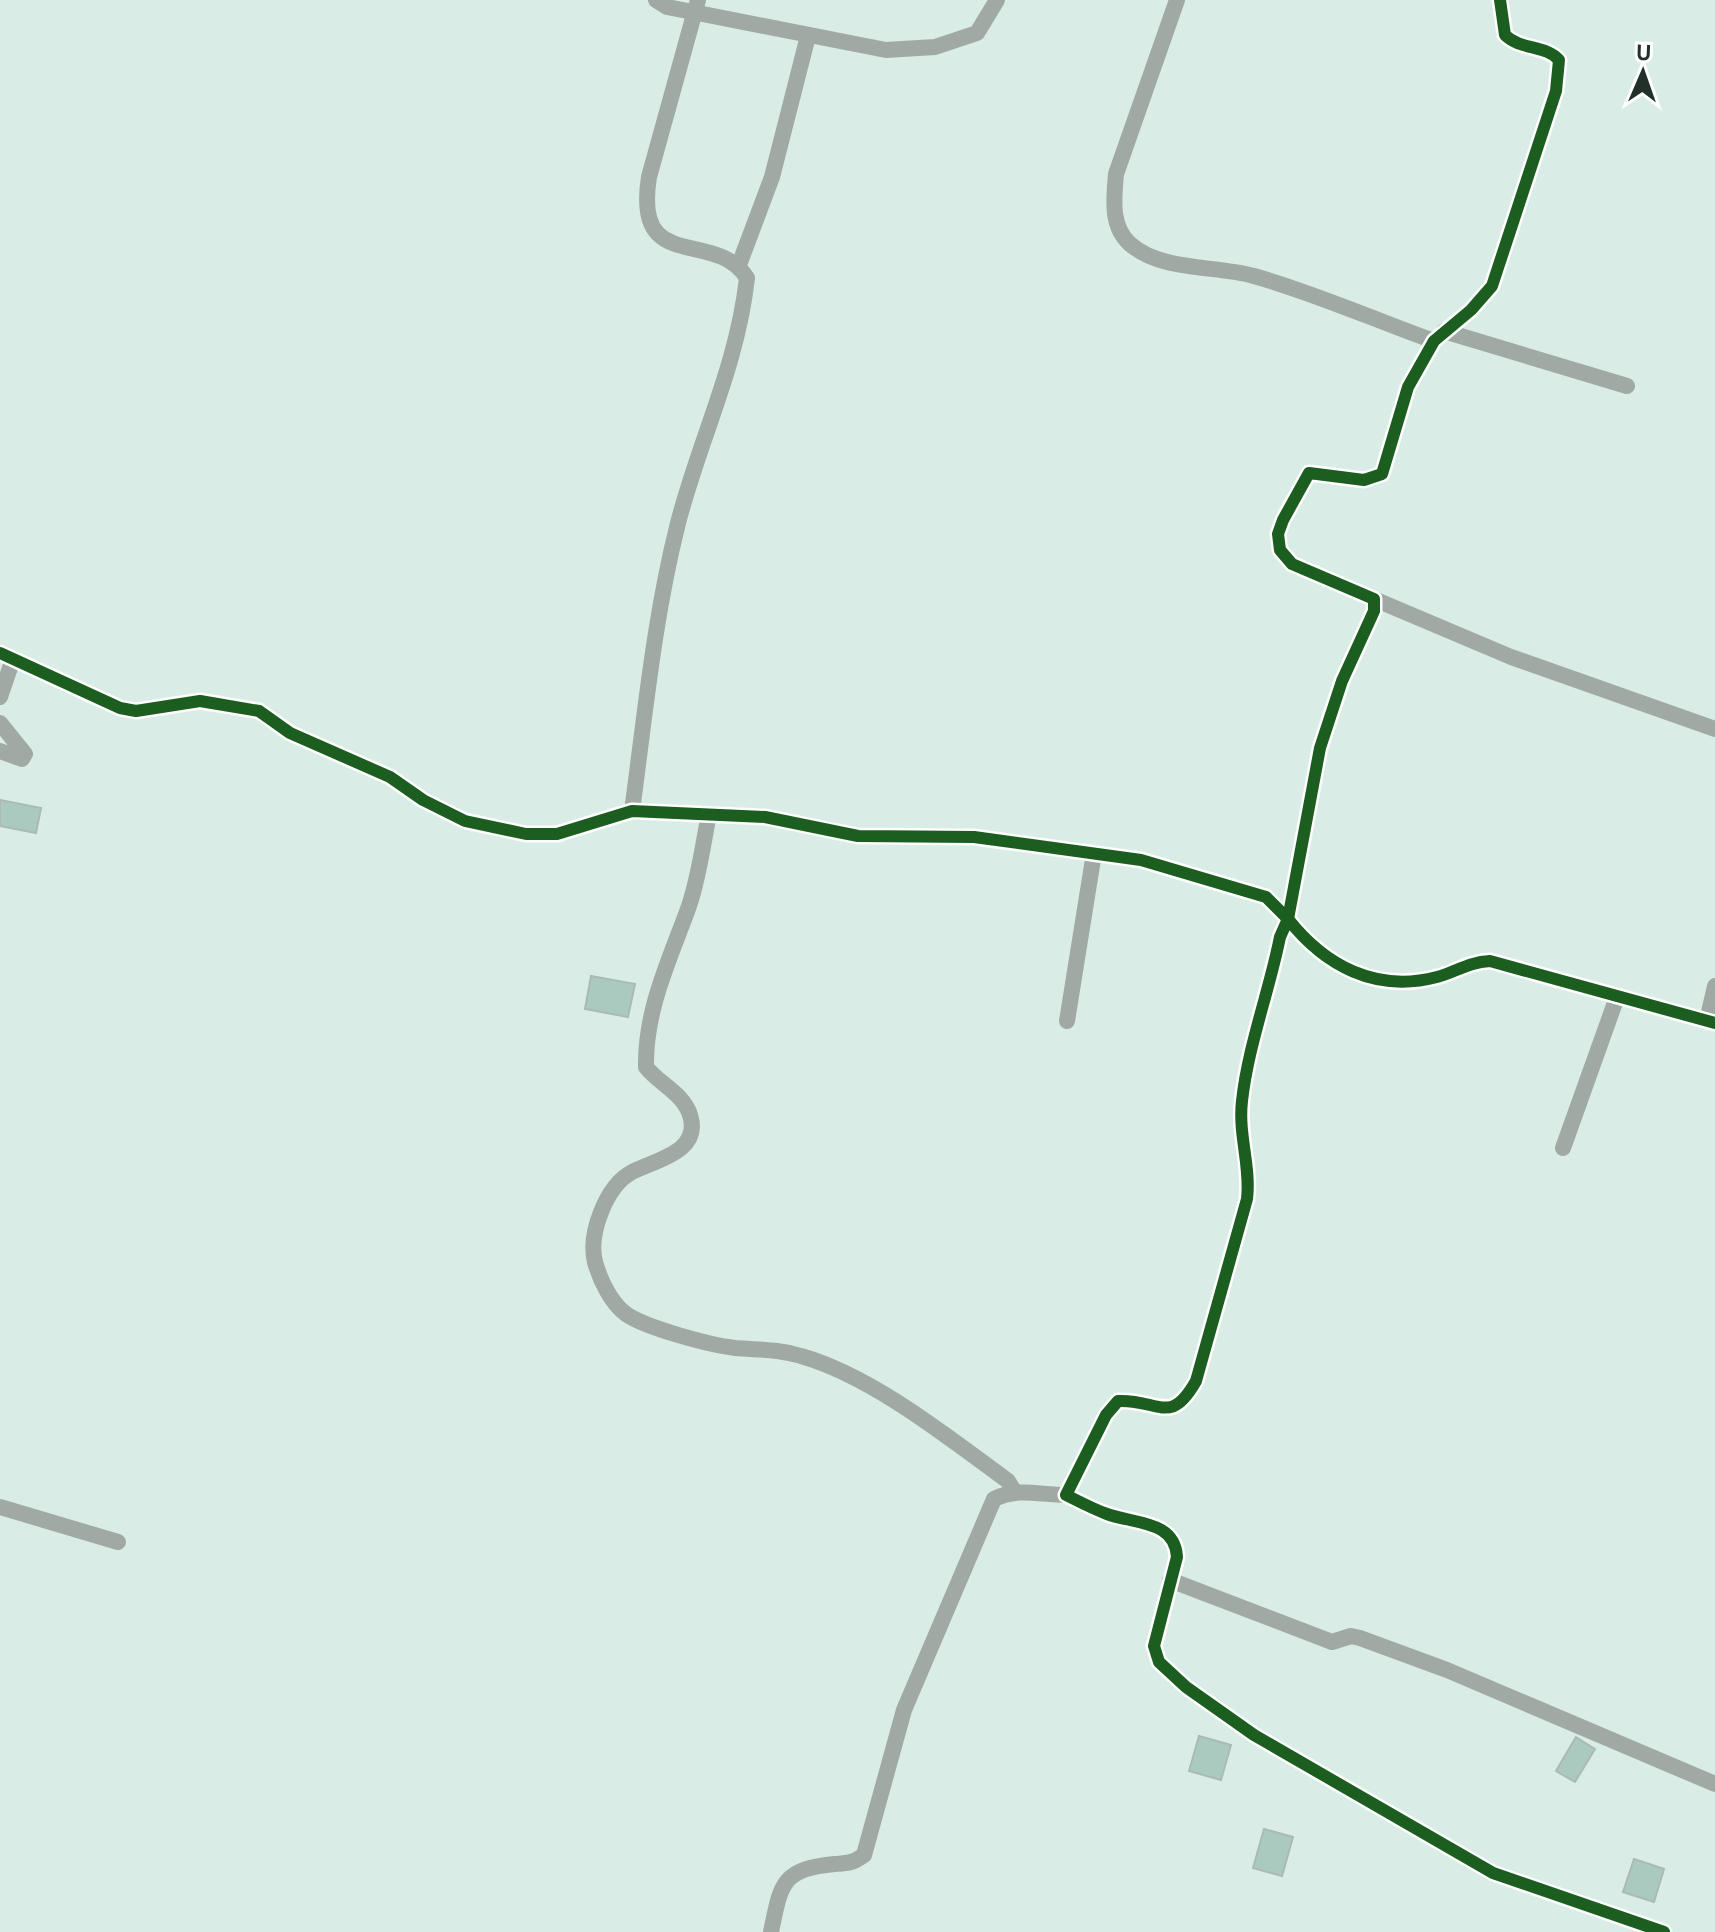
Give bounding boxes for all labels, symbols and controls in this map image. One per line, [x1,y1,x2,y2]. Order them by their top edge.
north arrow [1603,32,1683,112]
text: U [1636,39,1652,64]

